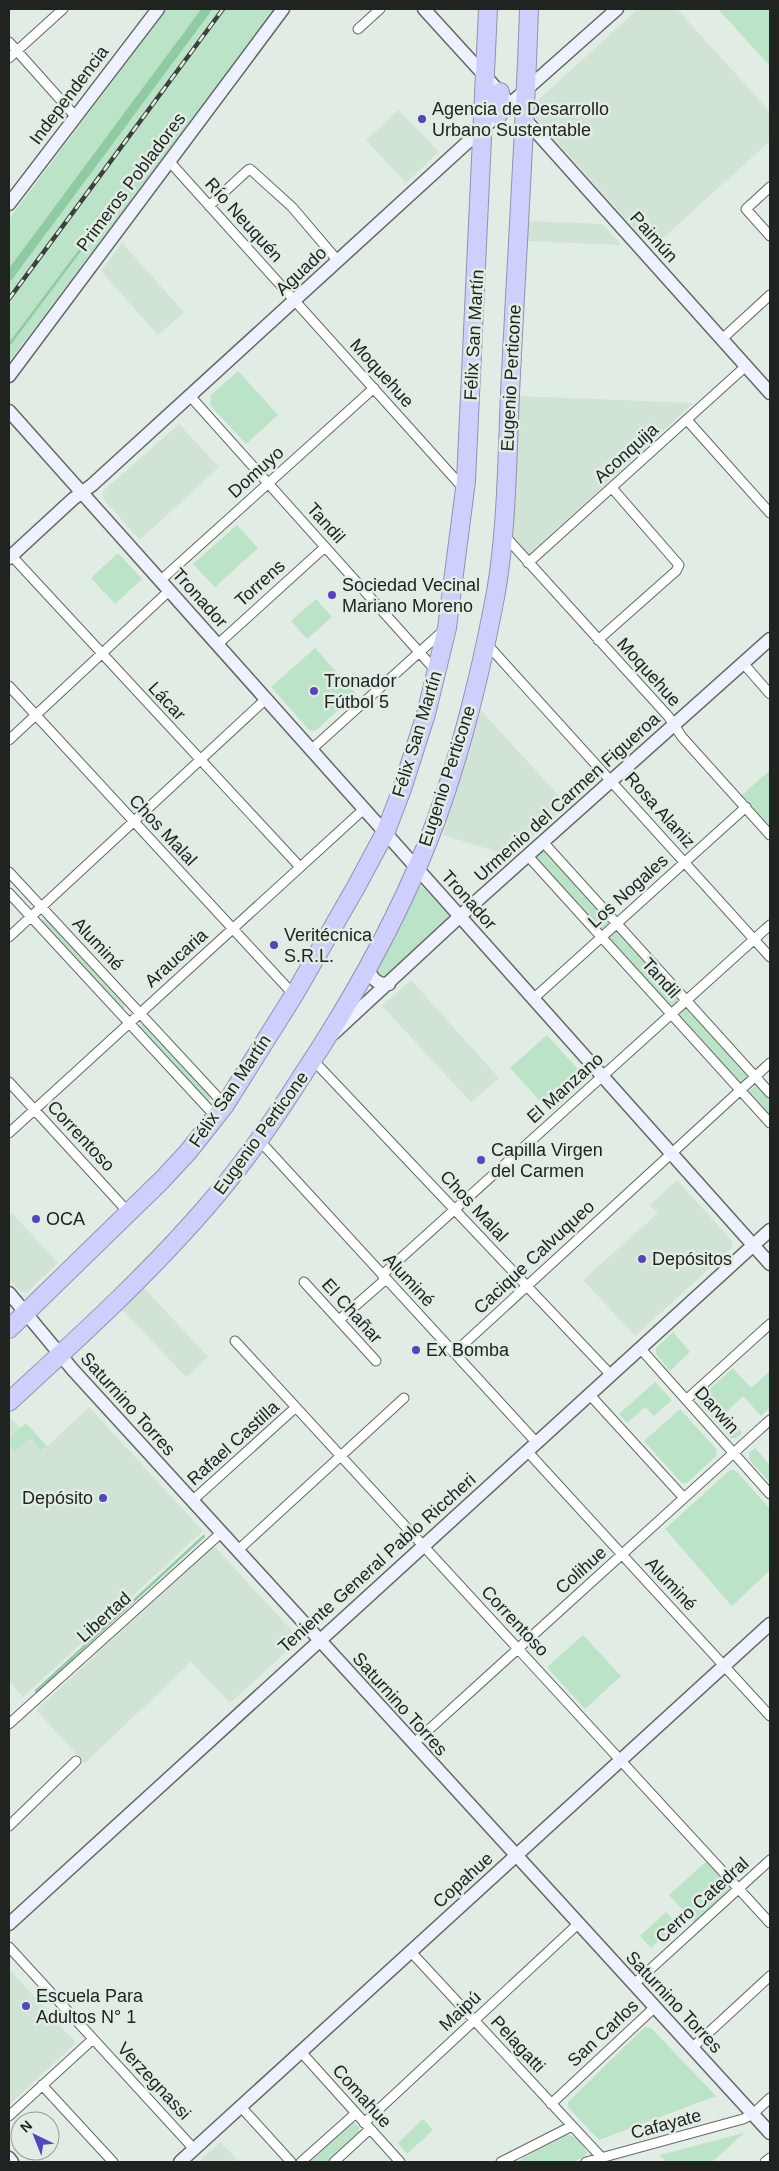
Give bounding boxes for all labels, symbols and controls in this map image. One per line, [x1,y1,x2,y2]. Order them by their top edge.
street label: Independencia [25,41,113,148]
place label: Agencia de Desarrollo Urbano Sustentable [432,99,609,140]
street label: Primeros Pobladores [72,109,190,255]
marker: Agencia de Desarrollo Urbano Sustentable [416,113,428,125]
street label: Río Neuquén [201,174,287,266]
street label: Paimún [626,208,682,266]
street label: Aguado [271,243,331,299]
street label: Félix San Martín [461,269,487,401]
street label: Eugenio Perticone [497,304,525,452]
street label: Moquehue [346,335,418,411]
street label: Aconquija [590,418,663,487]
street label: Domuyo [224,442,288,502]
street label: Tandil [303,499,349,547]
street label: Torrens [231,555,289,611]
street label: Tronador [168,564,232,632]
place label: Sociedad Vecinal Mariano Moreno [342,575,480,616]
marker: Sociedad Vecinal Mariano Moreno [326,589,338,601]
street label: Moquehue [613,634,685,710]
street label: Félix San Martín [388,668,446,800]
place label: Tronador Fútbol 5 [324,671,396,712]
street label: Lácar [144,678,190,724]
marker: Tronador Fútbol 5 [308,685,320,697]
street label: Eugenio Perticone [415,703,479,849]
street label: Urmenio del Carmen Figueroa [470,708,664,885]
street label: Rosa Alaniz [621,768,699,852]
street label: Chos Malal [125,790,201,870]
street label: Los Nogales [584,850,672,932]
street label: Tronador [437,866,501,934]
street label: Aluminé [69,913,127,975]
street label: Araucaria [141,924,212,991]
place label: Veritécnica S.R.L. [284,925,373,966]
marker: Veritécnica S.R.L. [268,939,280,951]
street label: Tandil [638,954,684,1002]
street label: Félix San Martín [185,1031,275,1151]
street label: El Manzano [523,1049,607,1127]
street label: Eugenio Perticone [210,1068,312,1198]
street label: Correntoso [43,1097,119,1175]
place label: Capilla Virgen del Carmen [491,1140,603,1181]
marker: Capilla Virgen del Carmen [475,1154,487,1166]
street label: Chos Malal [436,1166,512,1246]
street label: Cacique Calvuqueo [470,1196,598,1318]
place label: OCA [46,1209,85,1229]
marker: OCA [30,1213,42,1225]
street label: Aluminé [380,1249,438,1311]
place label: Depósitos [652,1249,732,1269]
marker: Depósitos [636,1253,648,1265]
street label: El Chañar [318,1275,386,1347]
place label: Ex Bomba [426,1340,510,1360]
marker: Ex Bomba [410,1344,422,1356]
street label: Saturnino Torres [76,1348,180,1460]
street label: Darwin [691,1382,743,1438]
street label: Rafael Castilla [183,1396,284,1489]
street label: Teniente General Pablo Riccheri [274,1469,480,1657]
place label: Depósito [22,1488,93,1508]
marker: Depósito [97,1492,109,1504]
street label: Colihue [552,1542,610,1598]
street label: Aluminé [642,1553,700,1615]
street label: Correntoso [477,1582,553,1660]
street label: Libertad [73,1588,135,1646]
street label: Saturnino Torres [348,1648,452,1760]
street label: Copahue [429,1848,497,1912]
street label: Cerro Catedral [651,1853,753,1947]
street label: Saturnino Torres [622,1947,726,2057]
place label: Escuela Para Adultos N° 1 [36,1986,144,2027]
street label: Maipú [435,1987,485,2035]
street label: San Carlos [564,1995,642,2071]
marker: Escuela Para Adultos N° 1 [20,2000,32,2012]
street label: Pelagatti [487,2012,549,2076]
street label: Verzegnassi [113,2038,195,2124]
street label: Comahue [328,2060,396,2132]
street label: Cafayate [629,2105,703,2143]
north arrow [10,2111,60,2161]
text: N [17,2117,35,2136]

